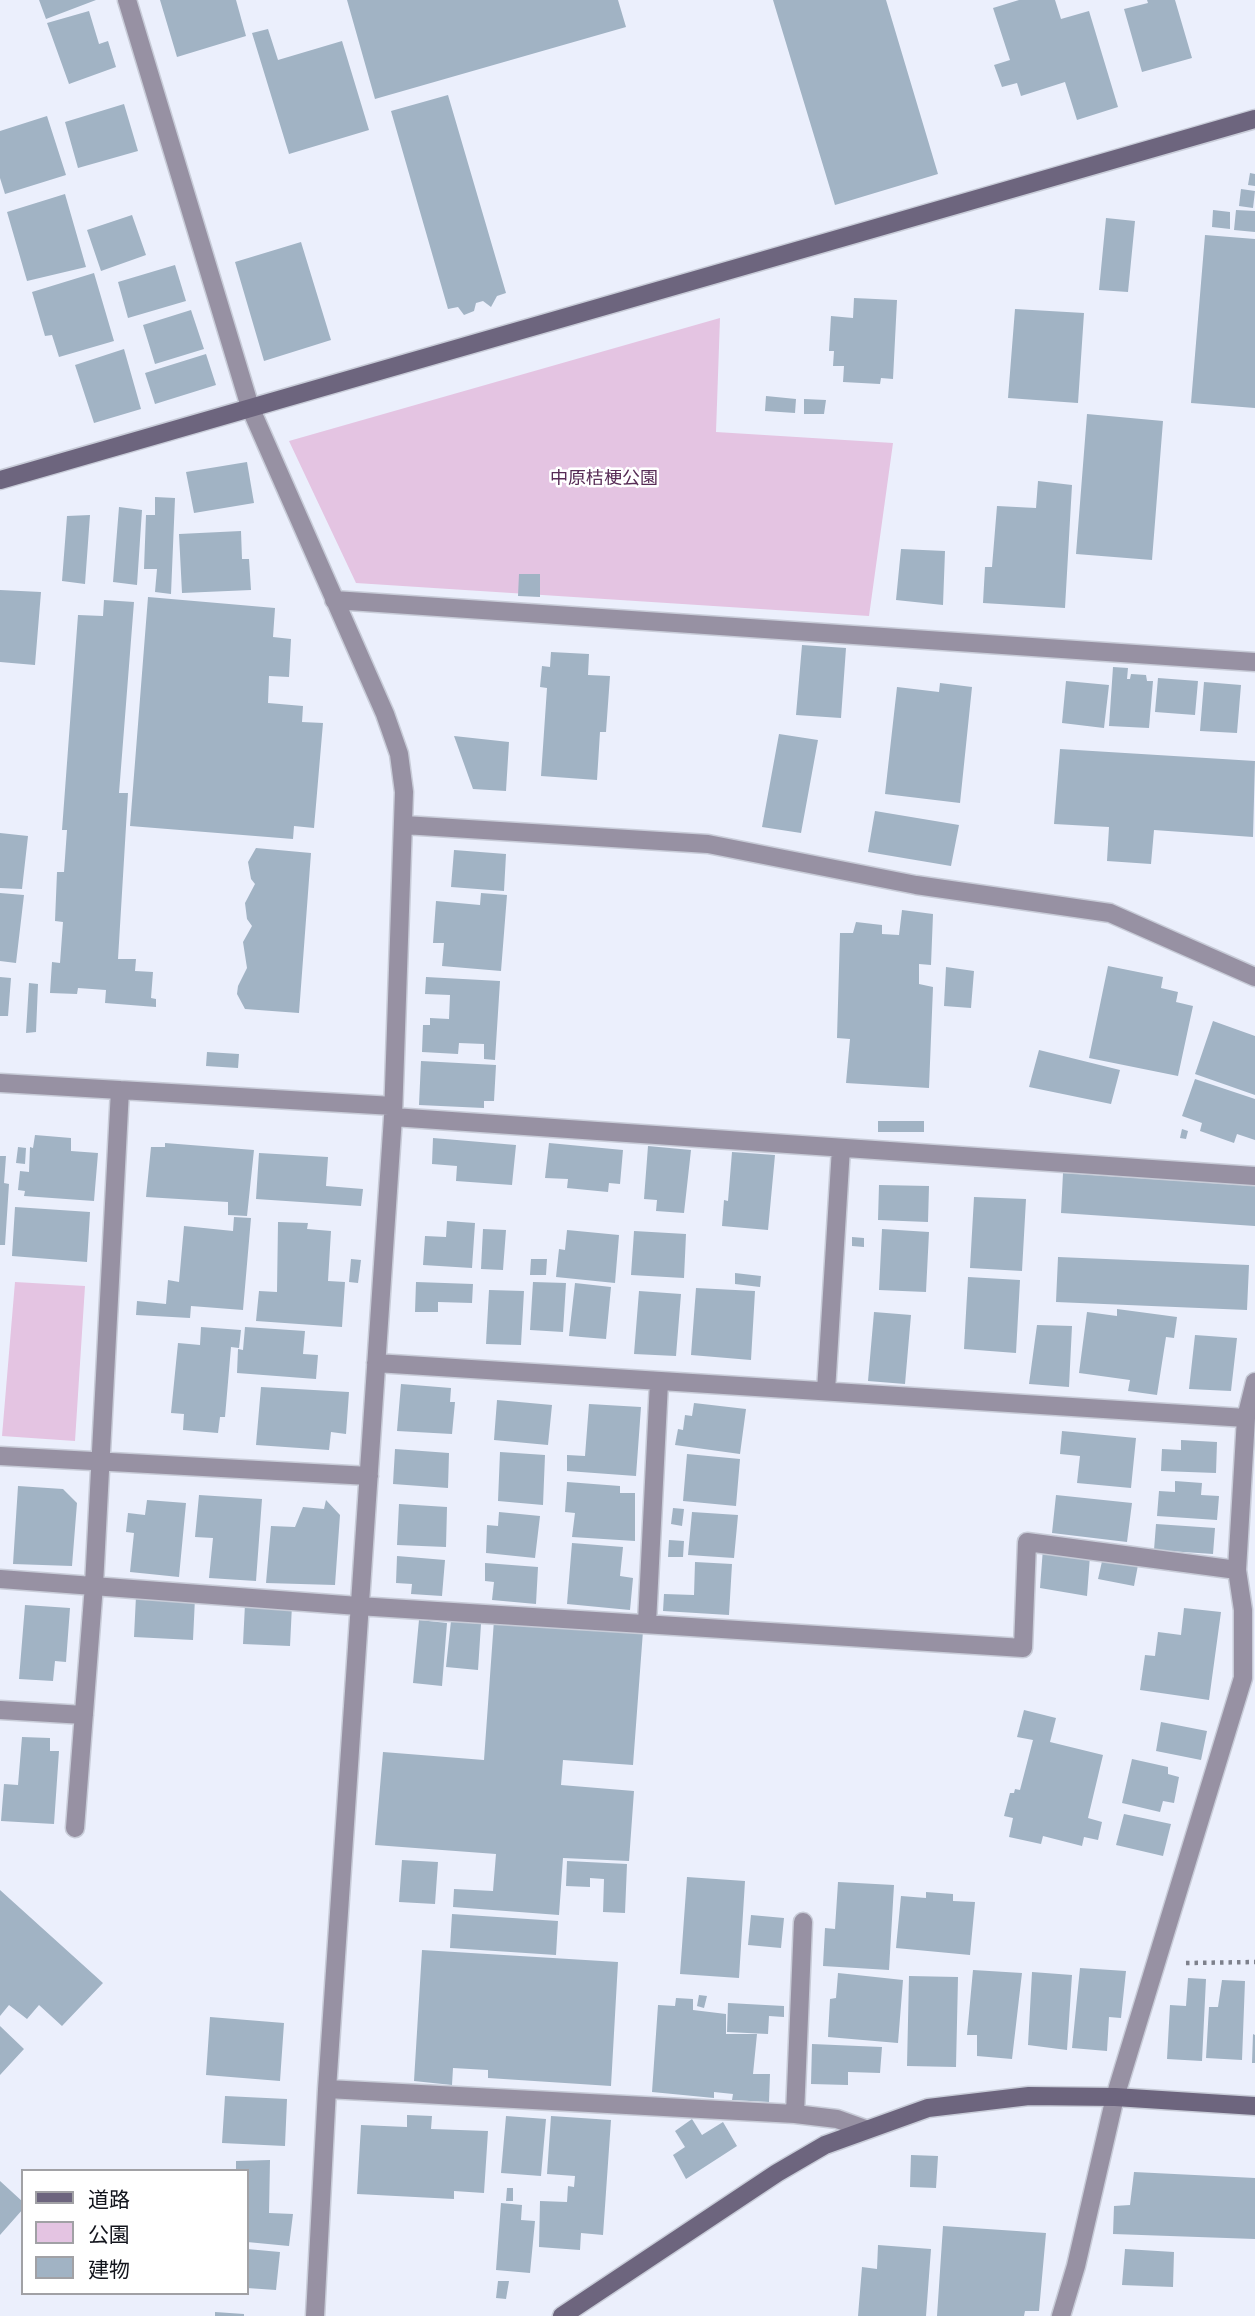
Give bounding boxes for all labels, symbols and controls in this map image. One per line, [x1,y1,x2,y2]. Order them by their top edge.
park label: 中原桔梗公園 [550,467,658,489]
legend [21,2169,248,2295]
text: 道路 [88,2186,130,2211]
text: 公園 [88,2221,130,2246]
text: 建物 [88,2256,130,2281]

